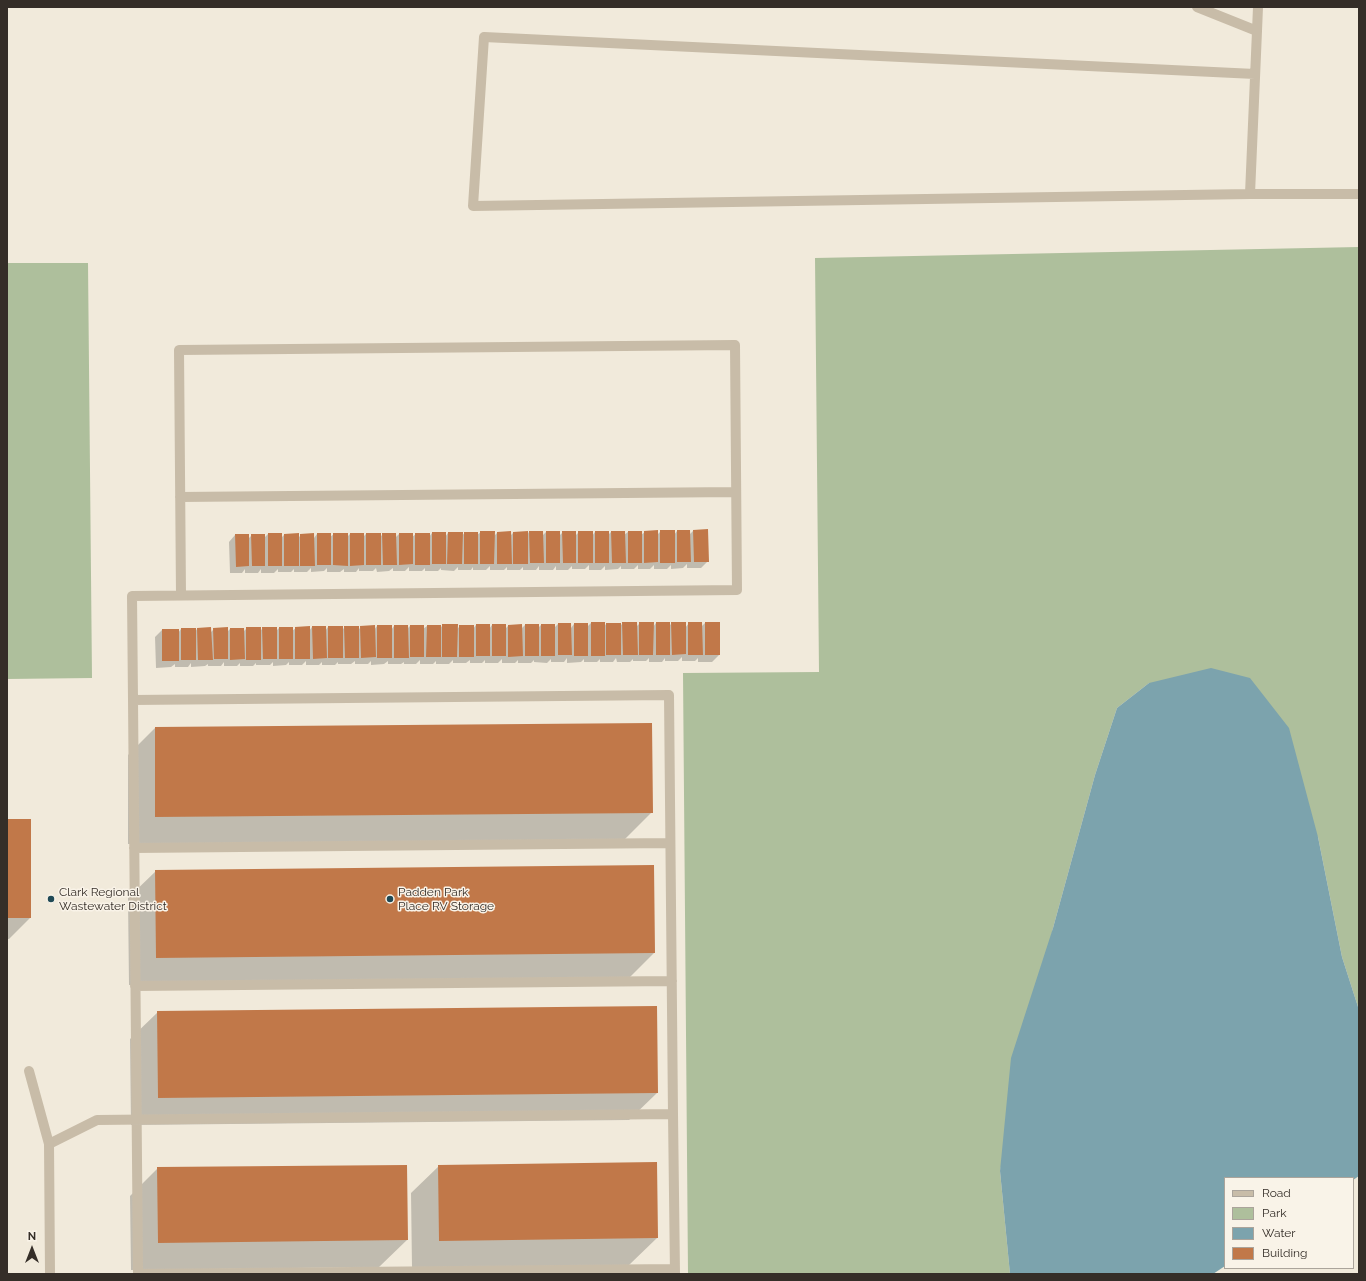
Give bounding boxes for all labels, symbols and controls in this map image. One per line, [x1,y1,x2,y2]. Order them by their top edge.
place label: Clark Regional Wastewater District [59,885,167,913]
place label: Padden Park Place RV Storage [398,885,494,913]
marker: Clark Regional Wastewater District [46,894,56,904]
marker: Padden Park Place RV Storage [385,894,395,904]
legend [1224,1177,1354,1269]
text: Road [1262,1186,1291,1200]
text: Park [1262,1206,1287,1220]
text: Water [1262,1226,1296,1240]
north arrow [12,1229,52,1269]
text: N [28,1230,36,1243]
text: Building [1262,1246,1308,1260]

